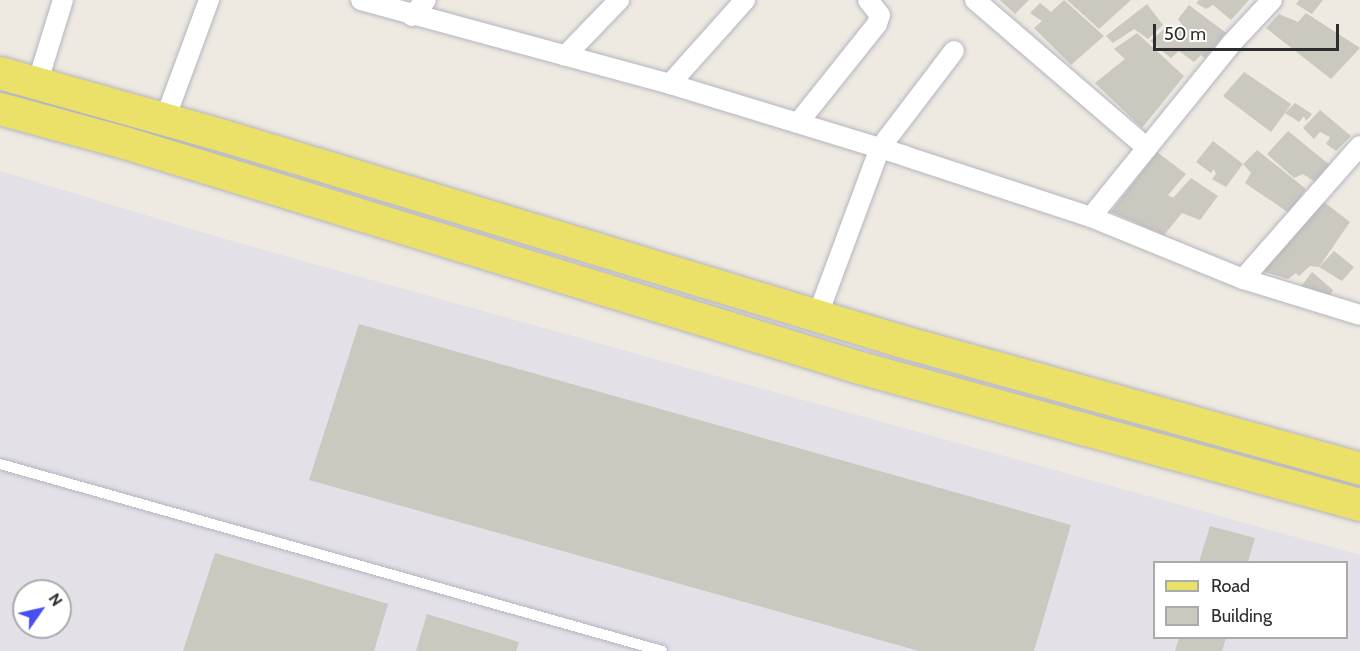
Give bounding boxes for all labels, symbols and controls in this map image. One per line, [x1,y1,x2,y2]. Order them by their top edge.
scale bar [1156,12,1342,50]
text: 50 m [1164,23,1206,45]
legend [1153,561,1348,639]
text: Road [1211,575,1250,597]
north arrow [12,579,72,639]
text: N [45,590,67,610]
text: Building [1211,605,1272,627]

